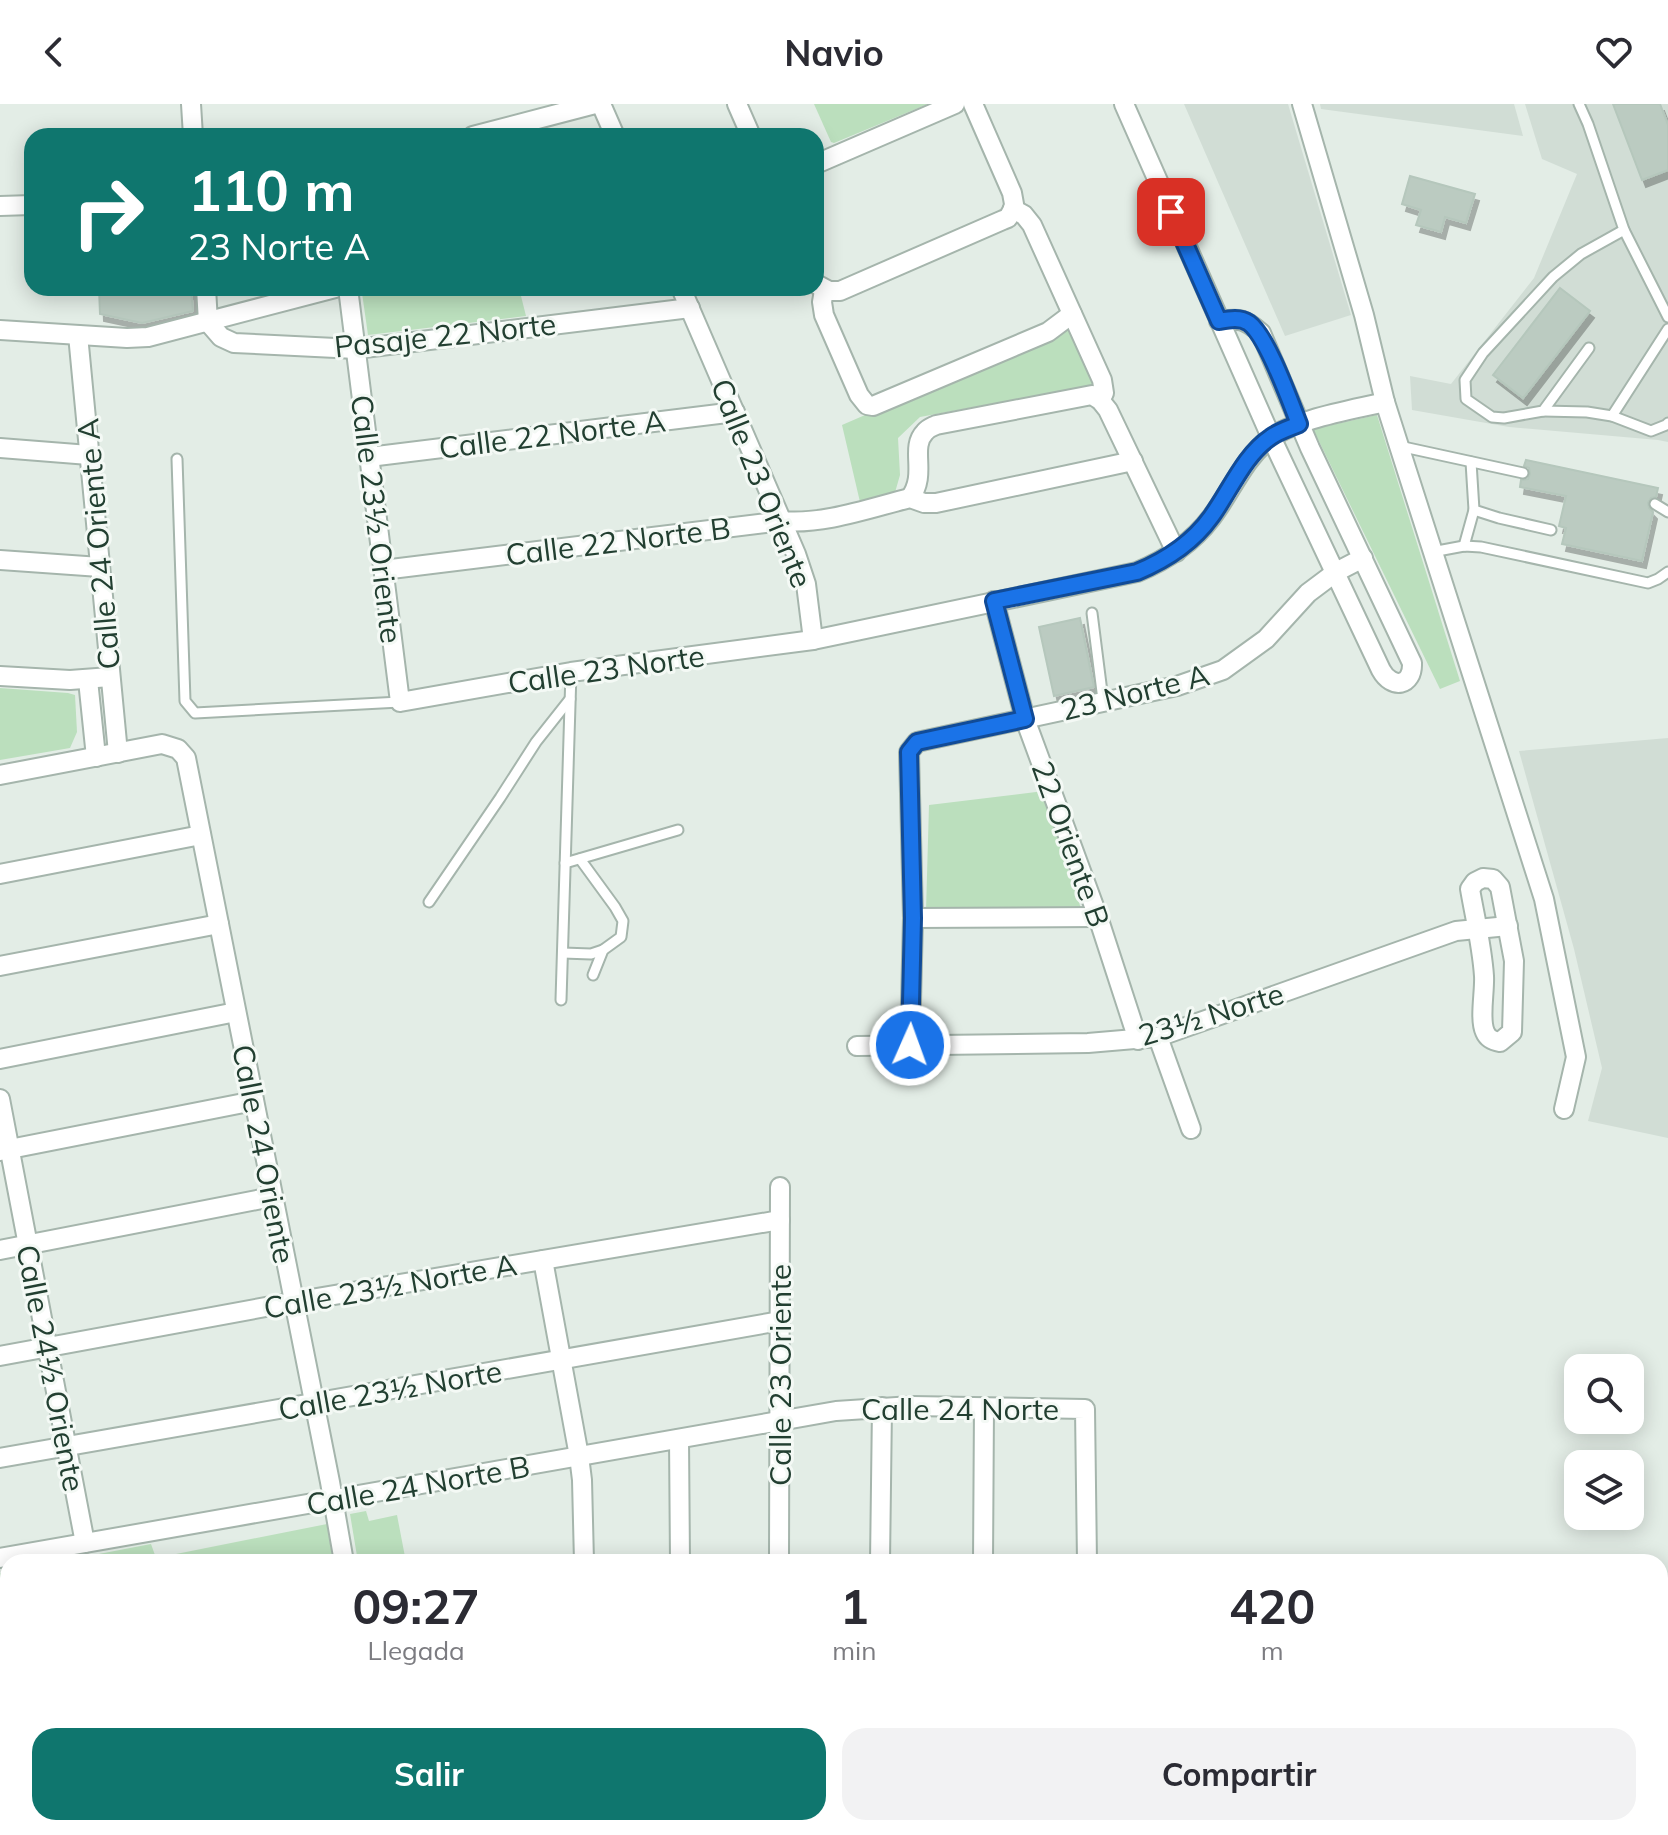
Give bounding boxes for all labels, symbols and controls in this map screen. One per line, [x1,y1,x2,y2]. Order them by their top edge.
icon: back [32,30,76,74]
text: Navio [784,30,884,75]
icon: heart [1592,30,1636,74]
text: 110 m [188,155,355,225]
icon: right [56,160,160,264]
pin [1137,178,1205,246]
icon: arrive [1149,190,1193,234]
text: 23 Norte A [188,224,370,269]
street label: Pasaje 22 Norte [332,304,558,366]
street label: Calle 23 Oriente [703,373,821,593]
street label: Calle 23½ Oriente [343,392,411,646]
street label: Calle 22 Norte A [437,401,667,467]
street label: Calle 24 Oriente A [68,417,128,671]
street label: Calle 22 Norte B [503,508,733,574]
street label: Calle 23 Norte [505,636,707,702]
street label: 23 Norte A [1057,655,1213,729]
street label: 22 Oriente B [1023,756,1119,932]
street label: 23½ Norte [1134,974,1288,1054]
position arrow [868,1003,952,1087]
street label: Calle 24 Oriente [224,1041,304,1267]
street label: Calle 24½ Oriente [8,1242,94,1494]
street label: Calle 23½ Norte A [261,1245,519,1327]
street label: Calle 23 Oriente [761,1264,799,1486]
street label: Calle 23½ Norte [275,1352,505,1428]
map controls [1564,1354,1644,1530]
button: search [1564,1354,1644,1434]
street label: Calle 24 Norte [861,1390,1059,1428]
street label: Calle 24 Norte B [303,1447,533,1523]
button: layers [1564,1450,1644,1530]
text: 09:27 [353,1576,480,1636]
text: 1 [840,1576,869,1636]
text: 420 [1229,1576,1315,1636]
text: Llegada [368,1634,465,1667]
text: min [832,1634,876,1667]
text: m [1261,1634,1284,1667]
button: Salir [32,1728,826,1820]
button: Compartir [842,1728,1636,1820]

